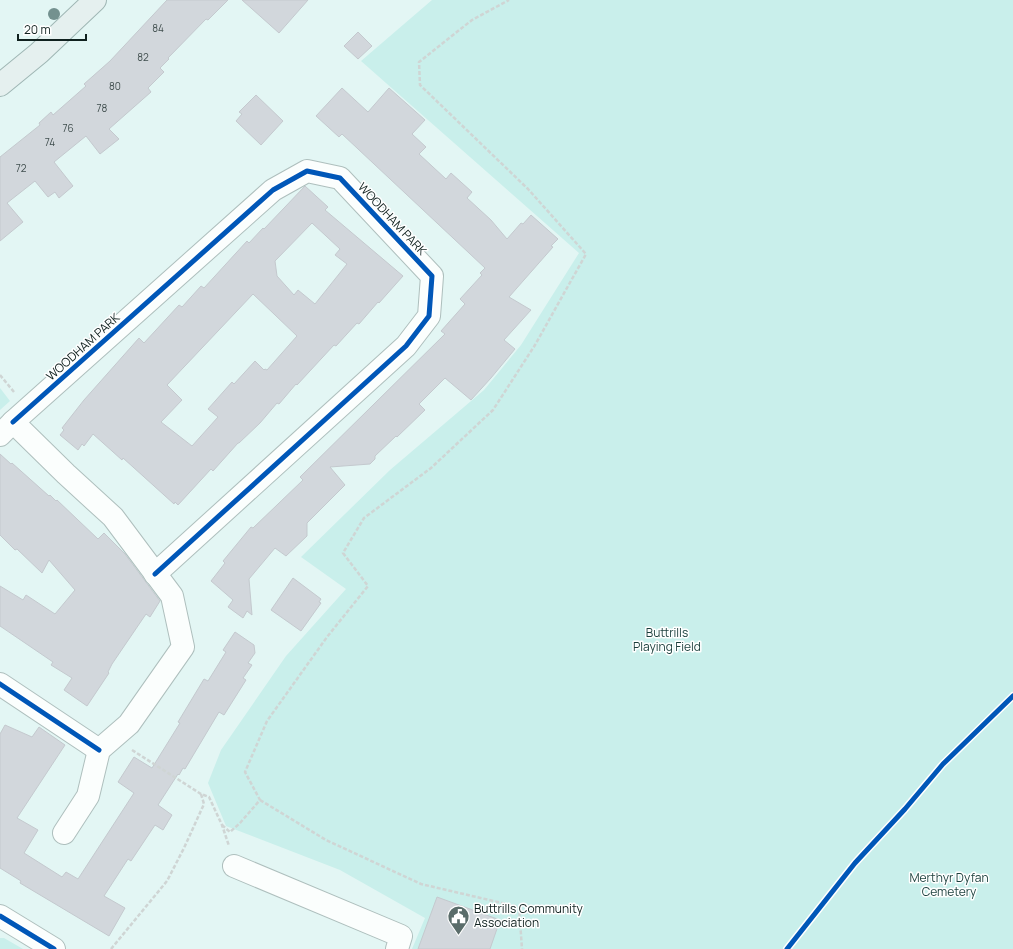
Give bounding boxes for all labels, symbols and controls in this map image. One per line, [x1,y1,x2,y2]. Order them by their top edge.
scale bar [18,16,86,42]
text: 20 m [24,21,51,38]
house number: 84 [152,21,164,35]
house number: 82 [137,50,149,64]
house number: 80 [109,79,121,93]
house number: 78 [97,101,108,115]
house number: 76 [62,121,74,135]
house number: 74 [45,135,55,149]
house number: 72 [16,161,27,175]
street label: WOODHAM PARK [354,179,431,259]
street label: WOODHAM PARK [42,308,124,384]
park label: Buttrills Playing Field [633,624,701,655]
park label: Merthyr Dyfan Cemetery [909,869,989,900]
place label: Buttrills Community Association [474,900,584,931]
public building icon: Buttrills Community Association [446,903,472,936]

